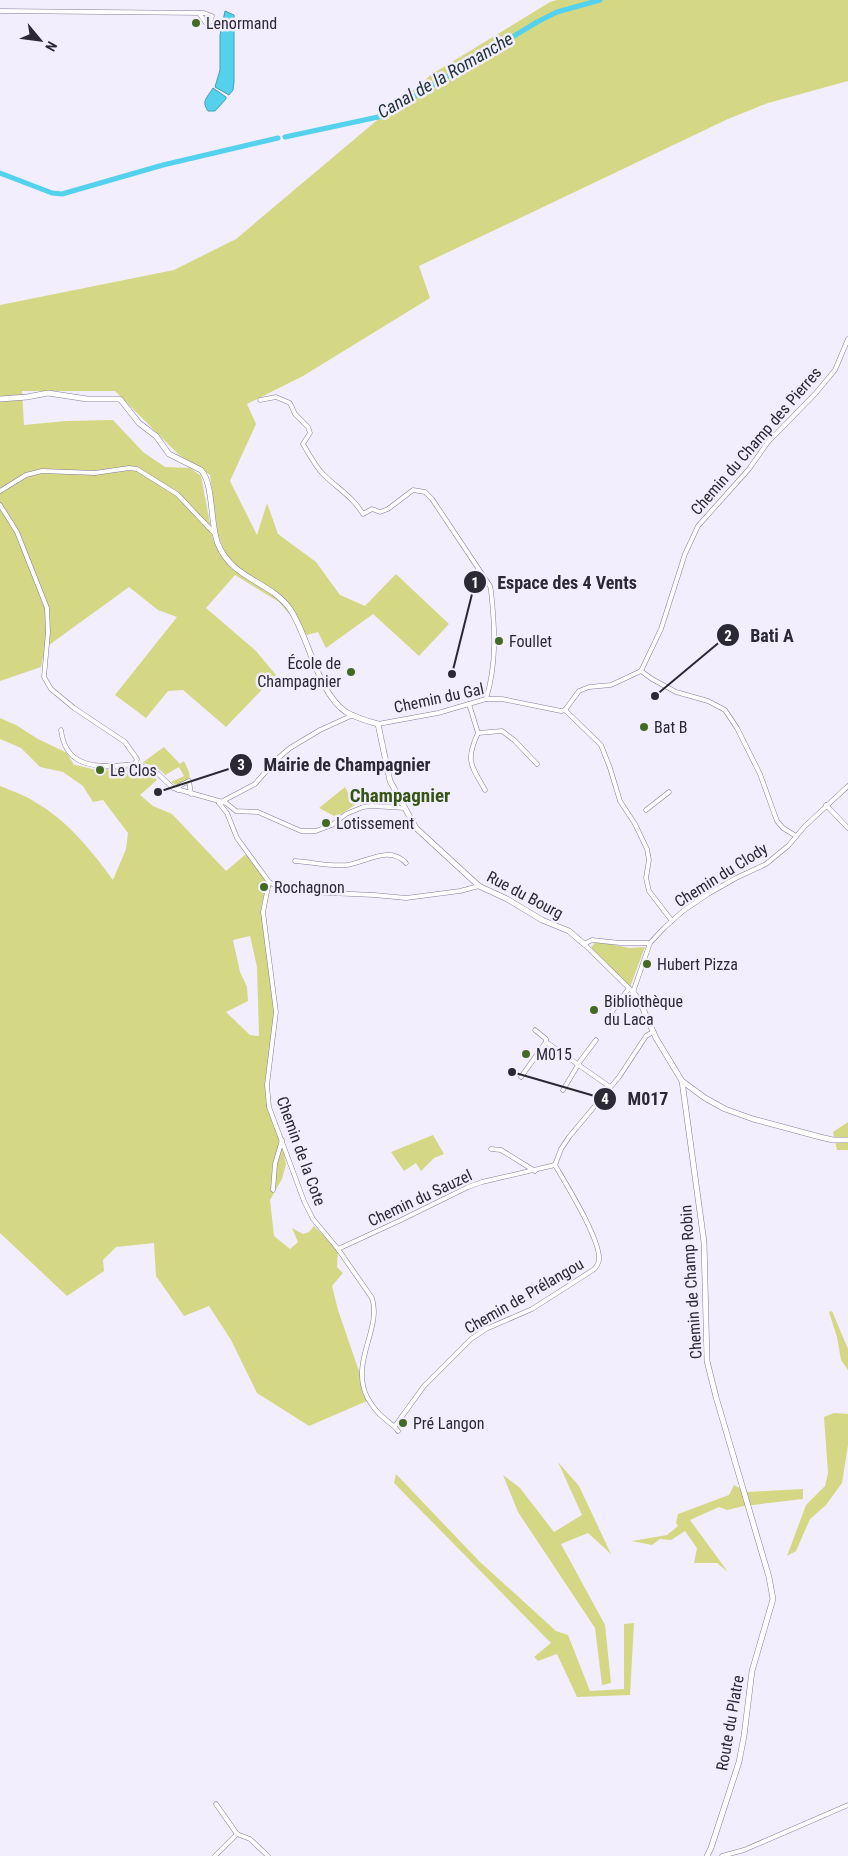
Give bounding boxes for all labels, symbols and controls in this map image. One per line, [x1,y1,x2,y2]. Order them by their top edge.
place label: Lenormand [206,14,277,33]
north arrow [15,15,65,65]
marker: Lenormand [190,17,202,29]
water label: Canal de la Romanche [373,28,517,122]
text: N [42,39,60,54]
street label: Chemin du Champ des Pierres [687,363,825,519]
callout: Espace des 4 Vents [462,566,647,599]
text: Espace des 4 Vents [497,572,637,593]
text: 1 [471,574,479,592]
callout: Bati A [715,619,804,652]
text: Bati A [750,625,794,646]
text: 2 [724,627,732,645]
place label: Foullet [509,632,552,651]
marker: Foullet [493,635,505,647]
place label: École de Champagnier [257,654,341,691]
marker: École de Champagnier [345,666,357,678]
street label: Chemin du Gal [392,679,486,717]
place label: Bat B [654,718,688,737]
marker: Bat B [638,721,650,733]
callout: Mairie de Champagnier [228,748,440,781]
text: Mairie de Champagnier [264,754,431,775]
text: 3 [237,756,245,774]
place label: Le Clos [110,761,157,780]
marker: Le Clos [94,764,106,776]
district label: Champagnier [350,784,450,807]
place label: Lotissement [336,814,414,833]
marker: Lotissement [320,817,332,829]
street label: Chemin du Clody [671,839,771,911]
street label: Rue du Bourg [484,867,566,923]
place label: Rochagnon [274,878,345,897]
marker: Rochagnon [258,881,270,893]
place label: Hubert Pizza [657,955,738,974]
marker: Hubert Pizza [641,958,653,970]
place label: Bibliothèque du Laca [604,992,683,1029]
marker: Bibliothèque du Laca [588,1004,600,1016]
place label: M015 [536,1045,572,1064]
marker: M015 [520,1048,532,1060]
callout: M017 [592,1082,678,1115]
text: M017 [628,1088,668,1109]
text: 4 [601,1090,609,1108]
street label: Chemin de la Cote [272,1094,330,1208]
street label: Chemin du Sauzel [365,1166,475,1230]
street label: Chemin de Champ Robin [676,1204,706,1360]
street label: Chemin de Prélangou [461,1254,587,1338]
place label: Pré Langon [413,1414,484,1433]
marker: Pré Langon [397,1417,409,1429]
street label: Route du Platre [712,1674,748,1772]

